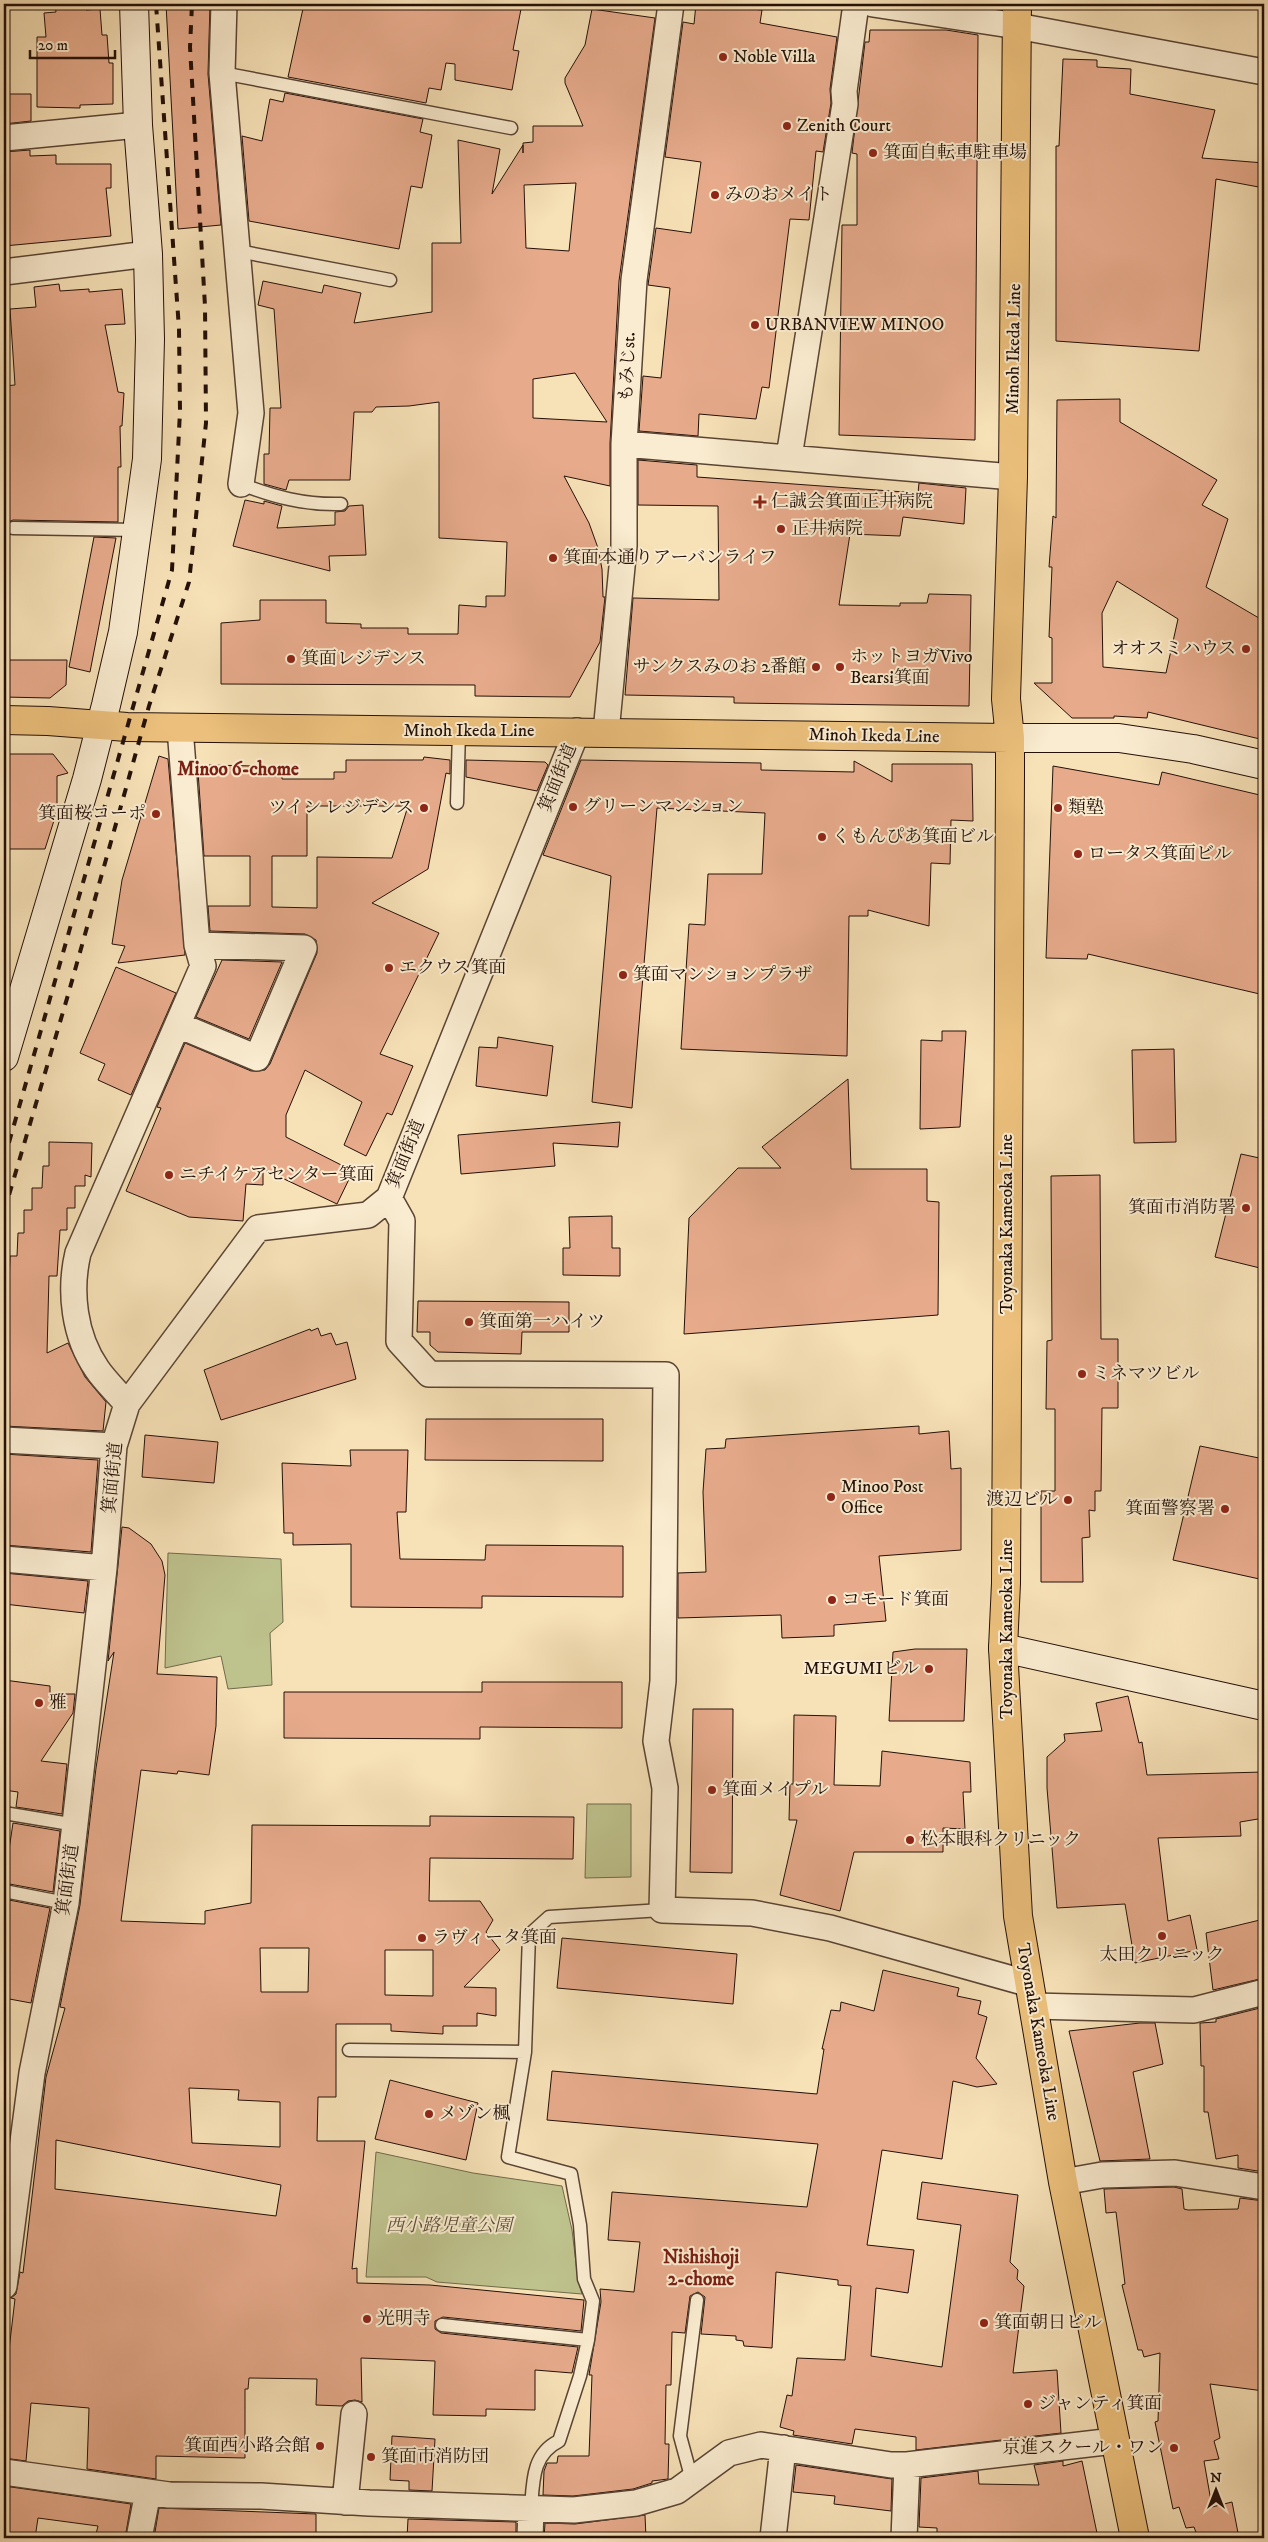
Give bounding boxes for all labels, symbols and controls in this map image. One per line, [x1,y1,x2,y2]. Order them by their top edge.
scale bar [30,28,115,60]
text: 20 m [38,36,68,55]
place label: Noble Villa [733,46,816,68]
marker: Noble Villa [717,51,729,63]
place label: Zenith Court [797,115,891,137]
marker: Zenith Court [781,120,793,132]
place label: 箕面自転車駐車場 [883,142,1027,164]
marker: 箕面自転車駐車場 [867,147,879,159]
place label: みのおメイト [725,184,833,206]
marker: みのおメイト [709,189,721,201]
street label: Minoh Ikeda Line [1002,283,1026,415]
place label: URBANVIEW MINOO [765,314,944,336]
marker: URBANVIEW MINOO [749,319,761,331]
street label: もみじst. [615,331,641,403]
place label: 仁誠会箕面正井病院 [771,491,933,513]
marker: 仁誠会箕面正井病院 [753,495,767,509]
place label: 正井病院 [791,518,863,540]
marker: 正井病院 [775,523,787,535]
place label: 箕面本通りアーバンライフ [563,547,776,569]
marker: 箕面本通りアーバンライフ [547,552,559,564]
place label: オオスミハウス [1111,638,1236,660]
marker: オオスミハウス [1240,643,1252,655]
place label: ホットヨガVivo Bearsi箕面 [850,646,973,689]
place label: 箕面レジデンス [301,648,426,670]
marker: 箕面レジデンス [285,653,297,665]
place label: サンクスみのお 2番館 [633,656,806,678]
marker: サンクスみのお 2番館 [810,661,822,673]
marker: ホットヨガVivo Bearsi箕面 [834,661,846,673]
street label: Minoh Ikeda Line [404,720,534,742]
street label: Minoh Ikeda Line [808,724,940,748]
street label: 箕面街道 [534,741,582,815]
district label: Minoo 6-chome [177,758,299,781]
place label: グリーンマンション [583,796,744,818]
place label: ツイン レジデンス [268,797,414,819]
place label: 類塾 [1068,797,1104,819]
marker: グリーンマンション [567,801,579,813]
marker: ツイン レジデンス [418,802,430,814]
marker: 類塾 [1052,802,1064,814]
place label: 箕面桜コーポ [38,803,146,825]
marker: 箕面桜コーポ [150,808,162,820]
place label: くもんぴあ箕面ビル [832,826,994,848]
marker: くもんぴあ箕面ビル [816,831,828,843]
place label: ロータス箕面ビル [1088,843,1232,865]
marker: ロータス箕面ビル [1072,848,1084,860]
place label: エクウス箕面 [399,957,506,979]
marker: エクウス箕面 [383,962,395,974]
place label: 箕面マンションプラザ [633,964,812,986]
marker: 箕面マンションプラザ [617,969,629,981]
street label: 箕面街道 [382,1117,430,1191]
street label: Toyonaka Kameoka Line [996,1134,1018,1314]
place label: ニチイケアセンター箕面 [179,1164,374,1186]
marker: ニチイケアセンター箕面 [163,1169,175,1181]
place label: 箕面市消防署 [1128,1197,1236,1219]
marker: 箕面市消防署 [1240,1202,1252,1214]
place label: 箕面第一ハイツ [479,1311,605,1333]
marker: 箕面第一ハイツ [463,1316,475,1328]
place label: ミネマツビル [1092,1363,1199,1385]
marker: ミネマツビル [1076,1368,1088,1380]
street label: 箕面街道 [98,1441,128,1515]
place label: Minoo Post Office [841,1476,924,1519]
place label: 渡辺ビル [986,1489,1058,1511]
marker: Minoo Post Office [825,1491,837,1503]
marker: 渡辺ビル [1062,1494,1074,1506]
place label: 箕面警察署 [1125,1498,1215,1520]
marker: 箕面警察署 [1219,1503,1231,1515]
street label: Toyonaka Kameoka Line [996,1539,1018,1719]
place label: コモード箕面 [842,1589,949,1611]
marker: コモード箕面 [826,1594,838,1606]
place label: MEGUMIビル [803,1658,919,1680]
marker: MEGUMIビル [923,1663,935,1675]
place label: 雅 [49,1692,67,1714]
marker: 雅 [33,1697,45,1709]
place label: 箕面メイプル [722,1779,828,1801]
marker: 箕面メイプル [706,1784,718,1796]
place label: 松本眼科クリニック [920,1829,1081,1851]
marker: 松本眼科クリニック [904,1834,916,1846]
street label: 箕面街道 [52,1843,84,1917]
place label: ラヴィータ箕面 [432,1927,557,1949]
marker: 太田クリニック [1156,1930,1168,1942]
marker: ラヴィータ箕面 [416,1932,428,1944]
street label: Toyonaka Kameoka Line [1012,1942,1064,2122]
place label: 太田クリニック [1100,1944,1224,1966]
place label: メゾン楓 [439,2103,510,2125]
marker: メゾン楓 [423,2108,435,2120]
park label: 西小路児童公園 [386,2215,515,2237]
district label: Nishishoji 2-chome [663,2246,739,2291]
place label: 光明寺 [377,2308,431,2330]
place label: 箕面朝日ビル [994,2312,1102,2334]
marker: 光明寺 [361,2313,373,2325]
marker: 箕面朝日ビル [978,2317,990,2329]
place label: ジャンティ箕面 [1038,2393,1162,2415]
marker: ジャンティ箕面 [1022,2398,1034,2410]
place label: 箕面西小路会館 [184,2435,310,2457]
place label: 京進スクール・ワン [1002,2437,1164,2459]
marker: 箕面西小路会館 [314,2440,326,2452]
marker: 京進スクール・ワン [1168,2442,1180,2454]
place label: 箕面市消防団 [381,2446,489,2468]
marker: 箕面市消防団 [365,2451,377,2463]
north arrow [1190,2464,1240,2514]
text: N [1210,2469,1222,2487]

